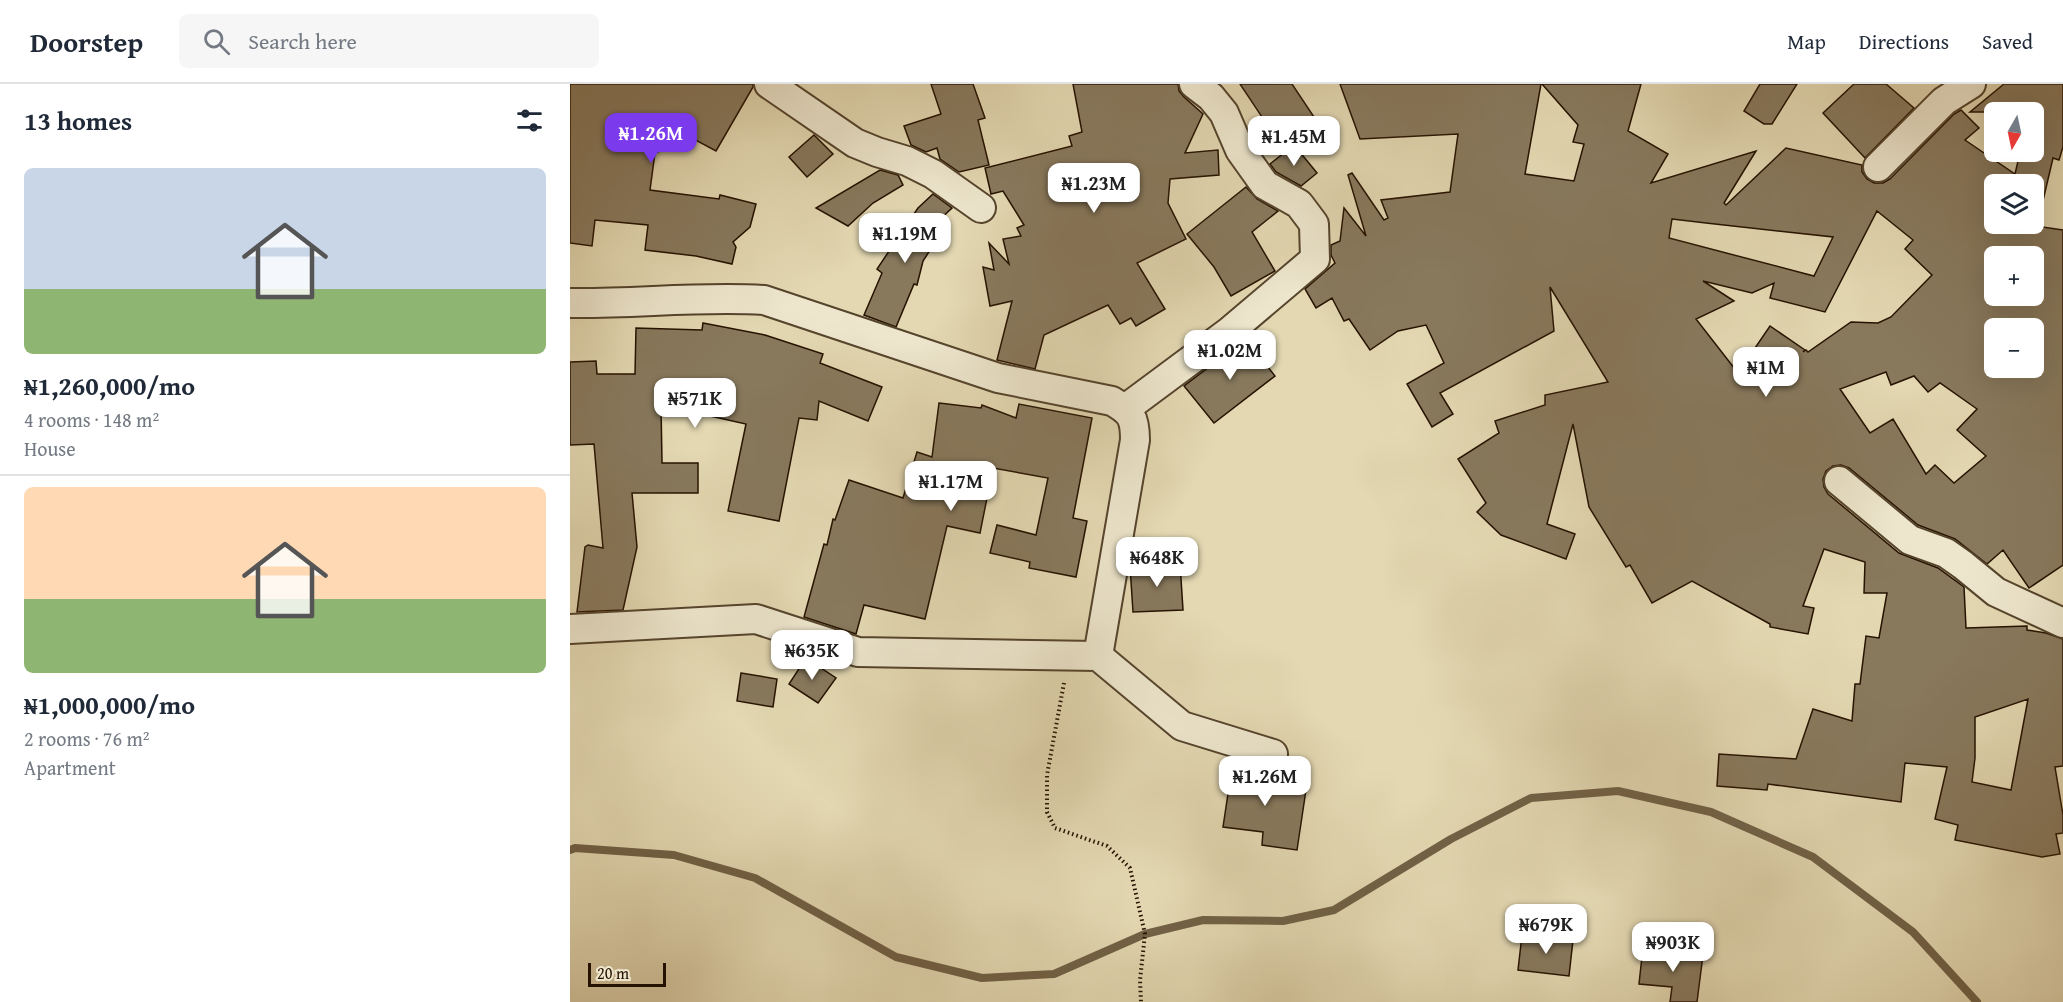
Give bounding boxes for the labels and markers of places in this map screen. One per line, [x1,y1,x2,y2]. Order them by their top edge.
pin: ₦1.26M [602,113,700,164]
pin: ₦1.45M [1245,116,1343,167]
pin: ₦1.23M [1045,163,1143,214]
pin: ₦1.19M [856,213,954,264]
pin: ₦1.02M [1181,330,1279,381]
pin: ₦1M [1737,347,1795,398]
pin: ₦571K [653,378,737,429]
pin: ₦1.17M [902,461,1000,512]
pin: ₦648K [1115,537,1199,588]
pin: ₦635K [770,630,854,681]
pin: ₦1.26M [1216,756,1314,807]
pin: ₦679K [1504,904,1588,955]
pin: ₦903K [1631,922,1715,973]

